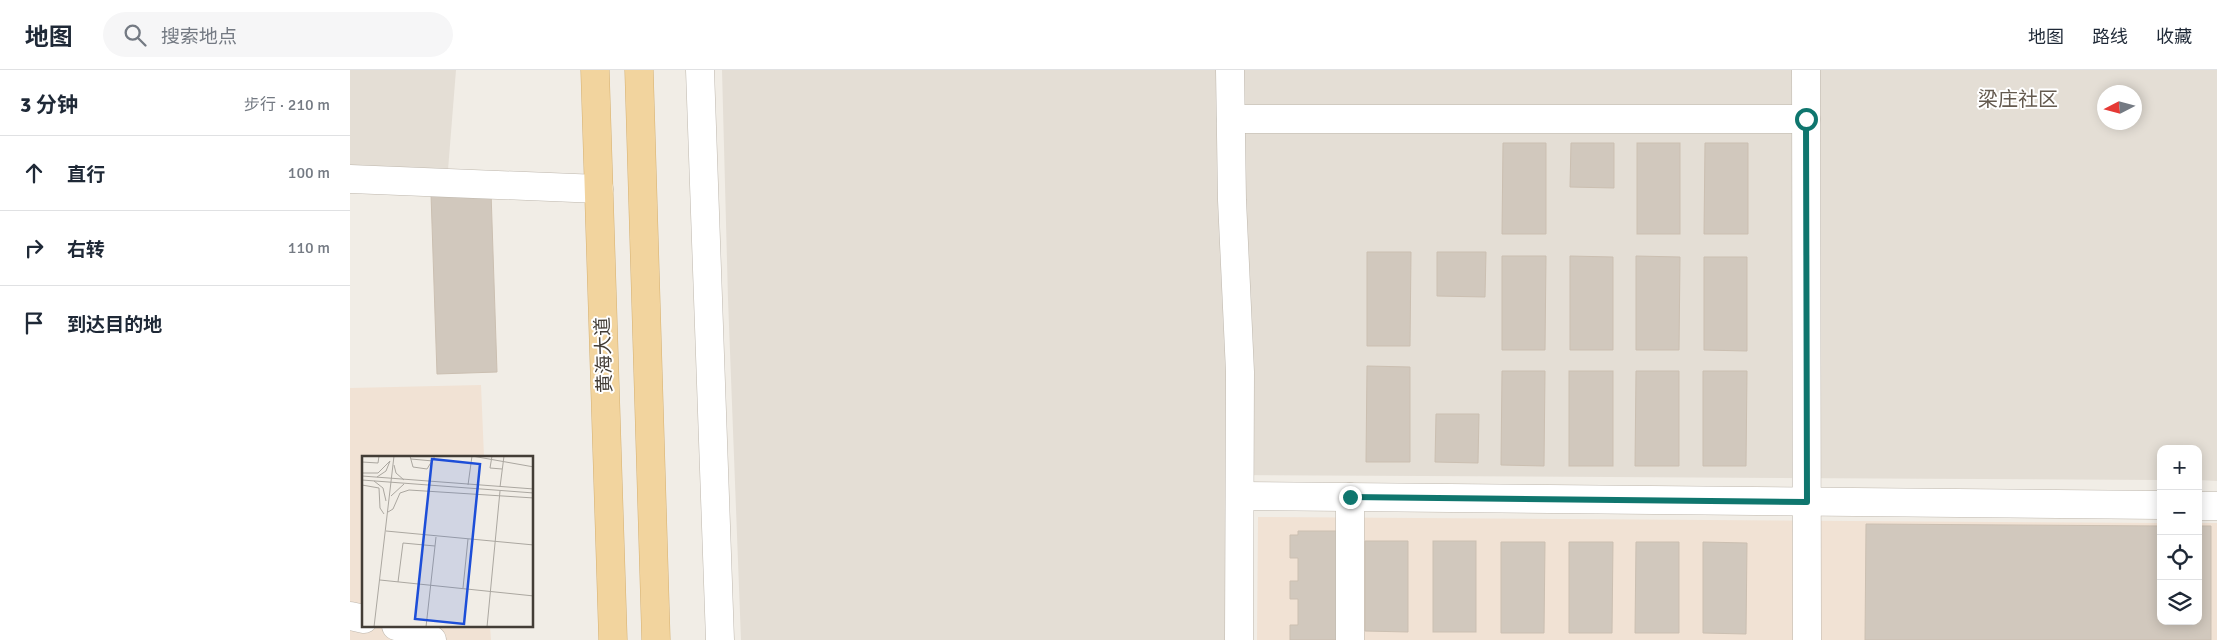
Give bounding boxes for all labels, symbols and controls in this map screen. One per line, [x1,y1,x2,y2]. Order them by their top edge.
search box [103,12,453,57]
icon: search [121,21,149,49]
text: 地图 [25,22,73,52]
text: 搜索地点 [161,25,237,49]
text: 地图 [2028,26,2064,48]
text: 路线 [2092,26,2128,48]
text: 收藏 [2156,26,2192,48]
north arrow [2097,85,2142,130]
district label: 梁庄社区 [1978,87,2058,112]
text: 3 分钟 [20,92,78,118]
text: 步行 · 210 m [244,95,330,115]
route start [1795,108,1818,131]
icon: ahead [20,159,48,187]
text: 直行 [67,163,105,187]
text: 100 m [288,163,330,183]
icon: right [20,234,48,262]
text: 右转 [67,238,105,262]
text: 110 m [288,238,330,258]
icon: arrive [20,309,48,337]
text: 到达目的地 [67,313,162,337]
street label: 黄海大道 [591,317,617,393]
map controls [2157,445,2202,625]
button: + [2157,445,2202,490]
inset map [362,456,534,628]
route end [1339,486,1362,509]
button: − [2157,490,2202,535]
button: locate [2157,535,2202,580]
button: layers [2157,580,2202,625]

